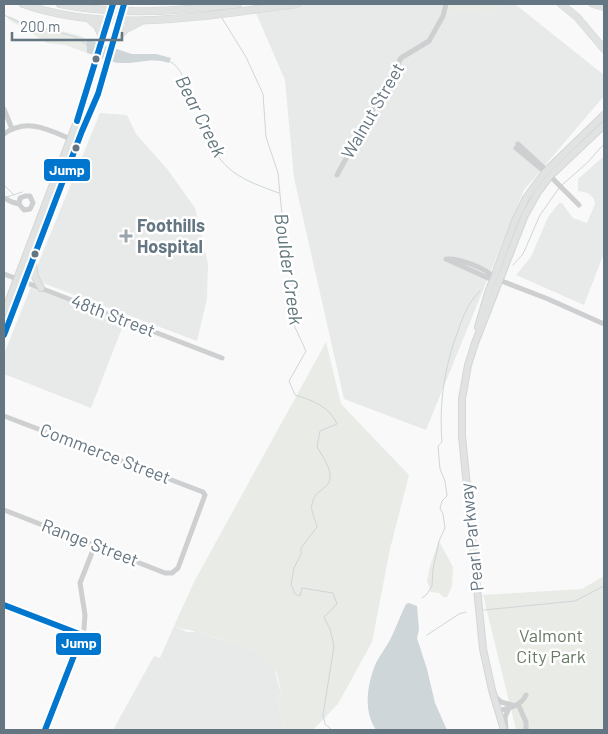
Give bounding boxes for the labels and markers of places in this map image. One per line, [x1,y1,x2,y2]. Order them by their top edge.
unlabelled marker [91,54,101,64]
unlabelled marker [71,143,81,153]
place label: Foothills Hospital [137,214,205,257]
marker: Foothills Hospital [119,229,133,243]
unlabelled marker [30,249,40,259]

